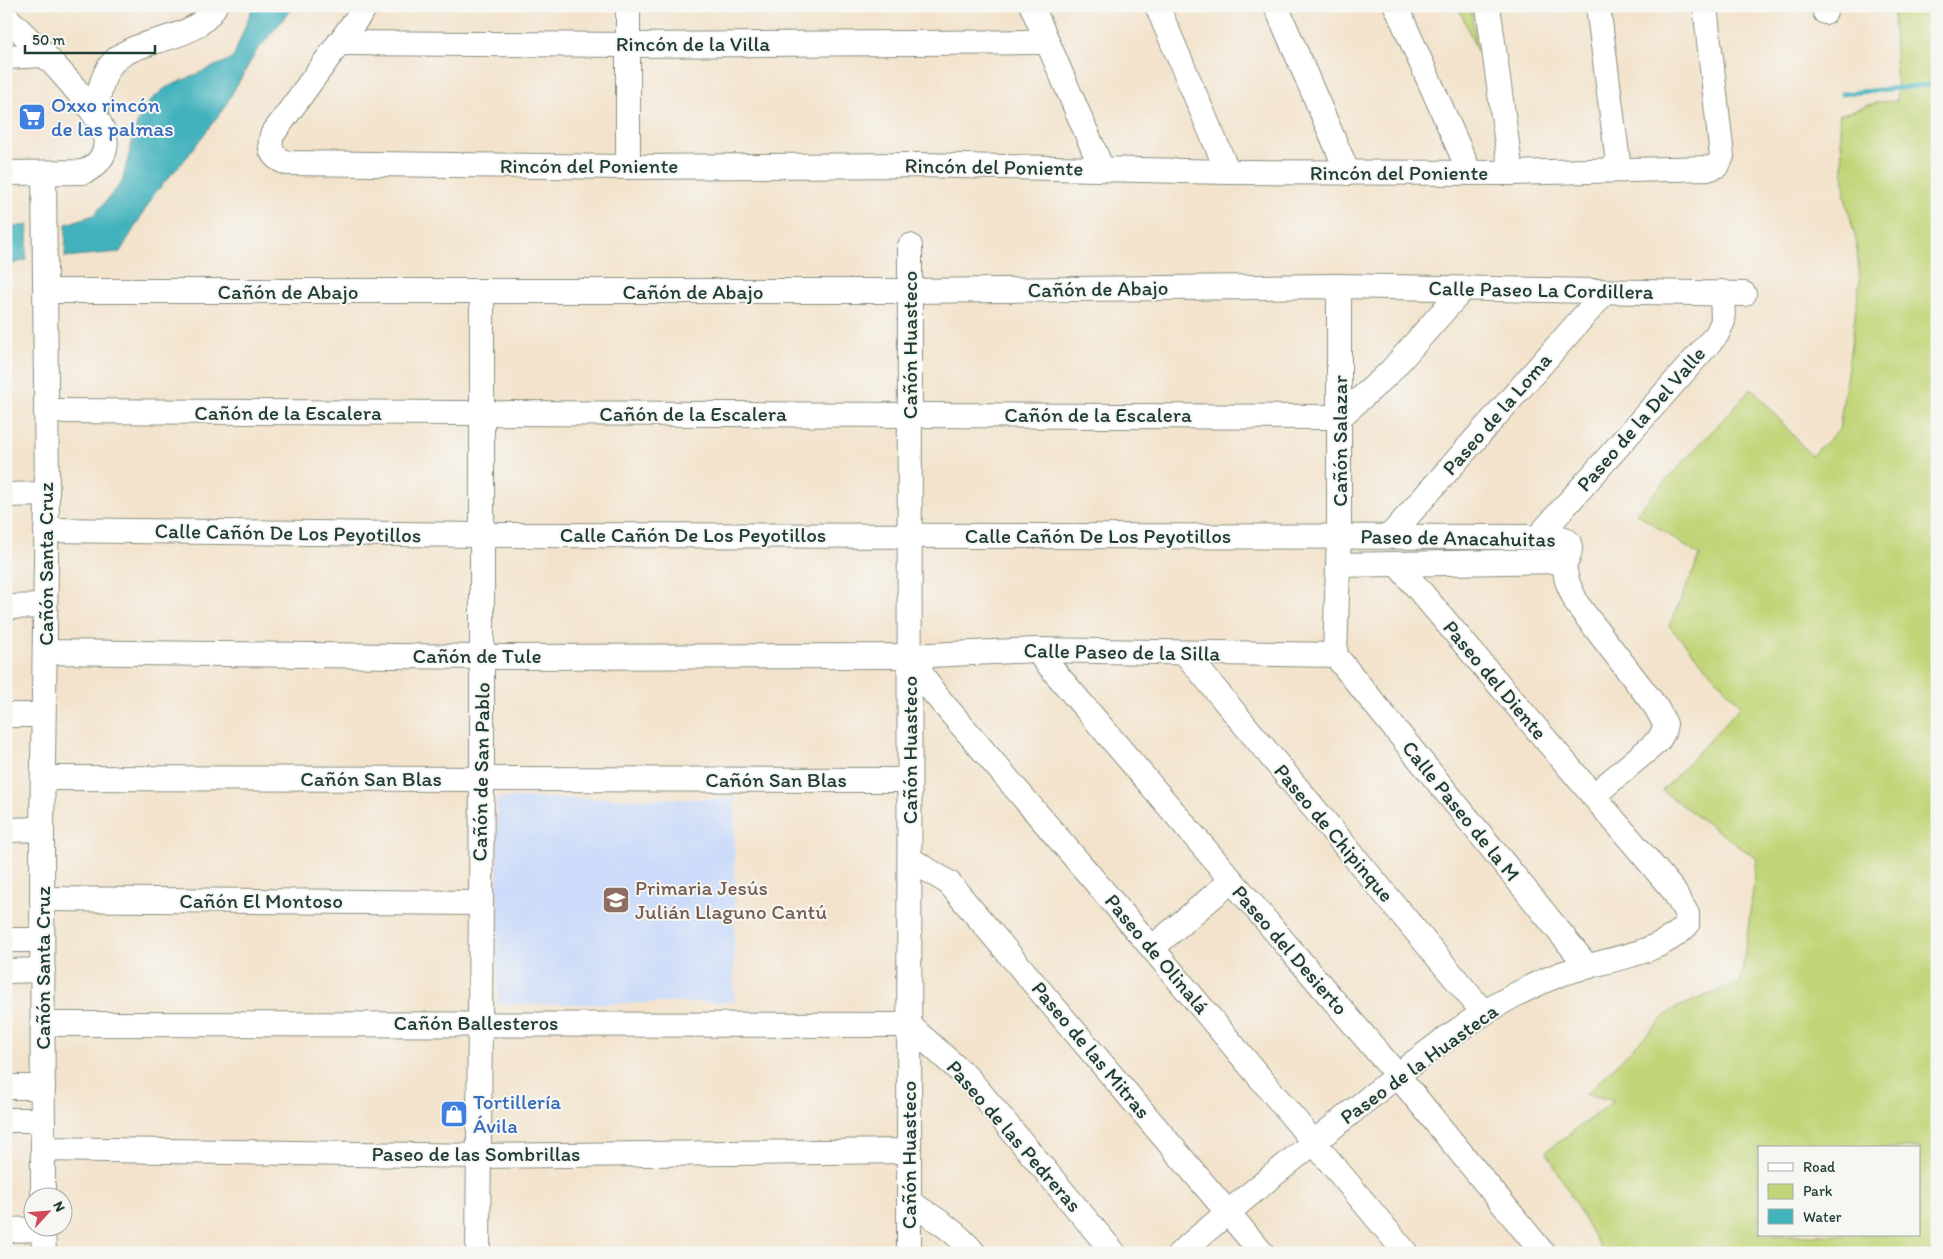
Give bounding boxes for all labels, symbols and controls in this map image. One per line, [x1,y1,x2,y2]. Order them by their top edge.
scale bar [25,22,155,54]
text: 50 m [32,31,65,49]
street label: Rincón de la Villa [616,31,770,56]
place label: Oxxo rincón de las palmas [51,92,174,141]
supermarket icon: Oxxo rincón de las palmas [17,102,47,132]
street label: Rincón del Poniente [904,152,1084,181]
street label: Rincón del Poniente [500,153,678,178]
street label: Rincón del Poniente [1310,160,1488,185]
street label: Cañón Huasteco [897,271,922,419]
street label: Cañón de Abajo [1027,275,1169,302]
street label: Calle Paseo La Cordillera [1428,275,1654,304]
street label: Cañón de Abajo [218,279,358,304]
street label: Cañón de Abajo [623,279,763,304]
street label: Paseo de la Del Valle [1571,341,1710,496]
street label: Paseo de la Loma [1437,347,1557,480]
street label: Cañón Salazar [1327,375,1352,507]
street label: Cañón de la Escalera [194,400,382,425]
street label: Cañón de la Escalera [599,401,787,426]
street label: Cañón de la Escalera [1004,402,1192,427]
street label: Cañón Santa Cruz [33,482,58,646]
street label: Calle Cañón De Los Peyotillos [155,518,422,547]
street label: Calle Cañón De Los Peyotillos [560,522,826,547]
street label: Calle Cañón De Los Peyotillos [965,523,1231,548]
street label: Paseo de Anacahuitas [1360,523,1556,552]
street label: Paseo del Diente [1438,615,1553,744]
street label: Calle Paseo de la Silla [1023,637,1221,666]
street label: Cañón de Tule [412,643,542,668]
street label: Cañón Huasteco [897,676,922,824]
street label: Cañón de San Pablo [466,682,495,862]
street label: Calle Paseo de la M [1397,735,1526,886]
street label: Paseo de Chipinque [1269,758,1400,907]
street label: Cañón San Blas [300,766,442,791]
street label: Cañón San Blas [705,767,847,792]
place label: Primaria Jesús Julián Llaguno Cantú [635,875,828,924]
street label: Paseo del Desierto [1227,880,1354,1020]
school or university icon: Primaria Jesús Julián Llaguno Cantú [601,885,631,915]
street label: Cañón Santa Cruz [30,886,55,1050]
street label: Cañón El Montoso [179,888,343,913]
street label: Paseo de Olinalá [1100,889,1215,1019]
street label: Paseo de las Mitras [1027,976,1156,1123]
street label: Paseo de la Huasteca [1335,998,1503,1129]
street label: Cañón Ballesteros [394,1010,558,1035]
street label: Paseo de las Pedreras [942,1055,1087,1217]
street label: Cañón Huasteco [896,1081,921,1229]
place label: Tortillería Ávila [473,1089,561,1138]
shop icon: Tortillería Ávila [439,1099,469,1129]
street label: Paseo de las Sombrillas [372,1141,580,1166]
legend [1758,1146,1920,1236]
text: Road [1803,1158,1836,1176]
text: Park [1803,1182,1833,1200]
north arrow [22,1186,72,1236]
text: N [50,1199,69,1214]
text: Water [1803,1208,1842,1226]

